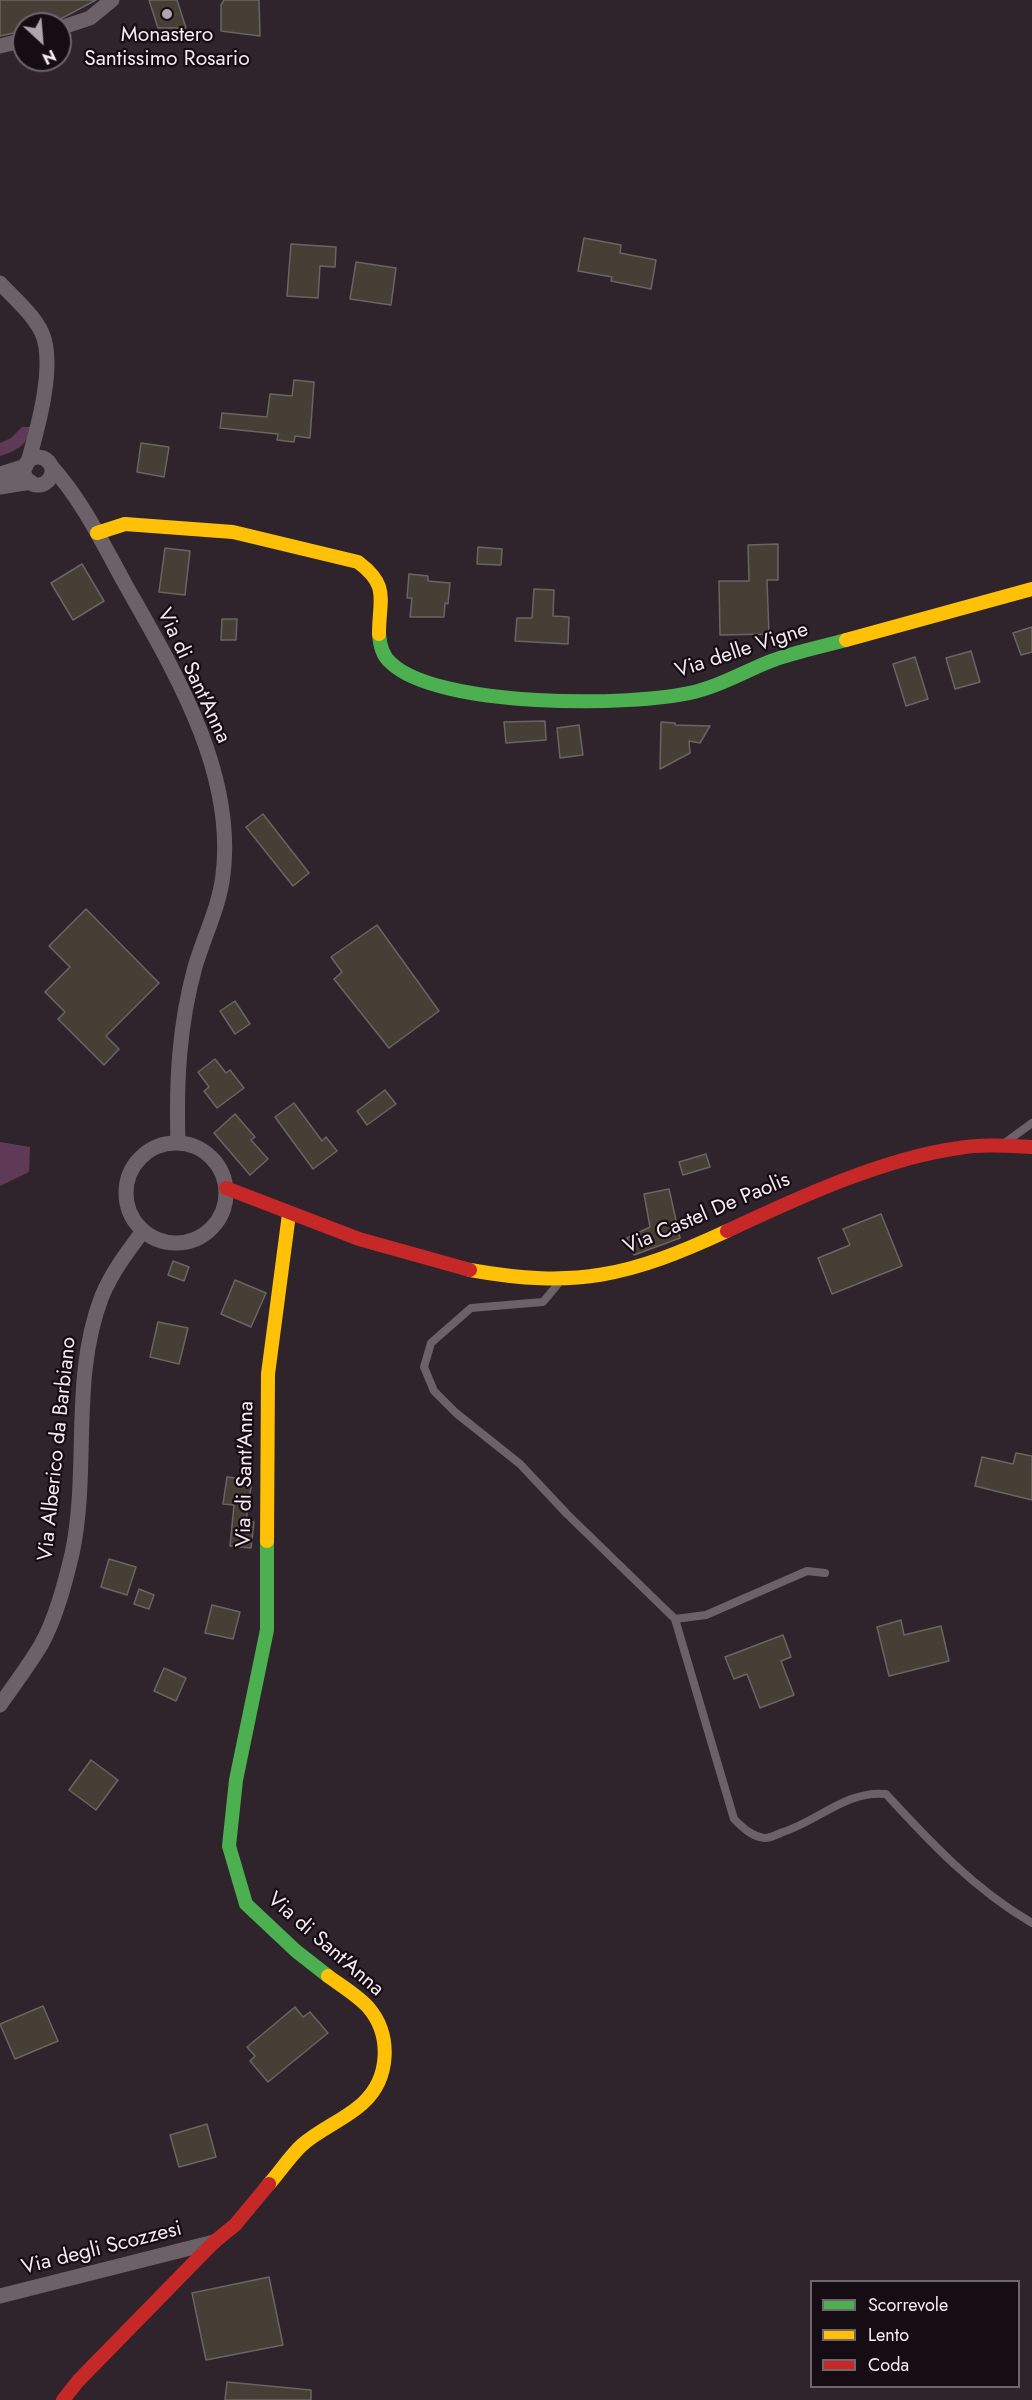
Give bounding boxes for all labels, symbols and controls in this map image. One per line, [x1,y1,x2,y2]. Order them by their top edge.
marker: Monastero Santissimo Rosario [160,7,174,21]
north arrow [12,12,72,72]
place label: Monastero Santissimo Rosario [84,23,250,73]
text: N [38,44,60,70]
street label: Via di Sant'Anna [151,605,235,747]
street label: Via delle Vigne [672,618,812,684]
street label: Via Castel De Paolis [620,1168,794,1260]
street label: Via Alberico da Barbiano [34,1336,82,1562]
street label: Via di Sant'Anna [232,1401,260,1547]
street label: Via di Sant'Anna [262,1888,388,2002]
street label: Via degli Scozzesi [19,2217,185,2281]
legend [810,2280,1020,2388]
text: Scorrevole [868,2292,948,2318]
text: Lento [868,2322,909,2348]
text: Coda [868,2352,909,2378]

